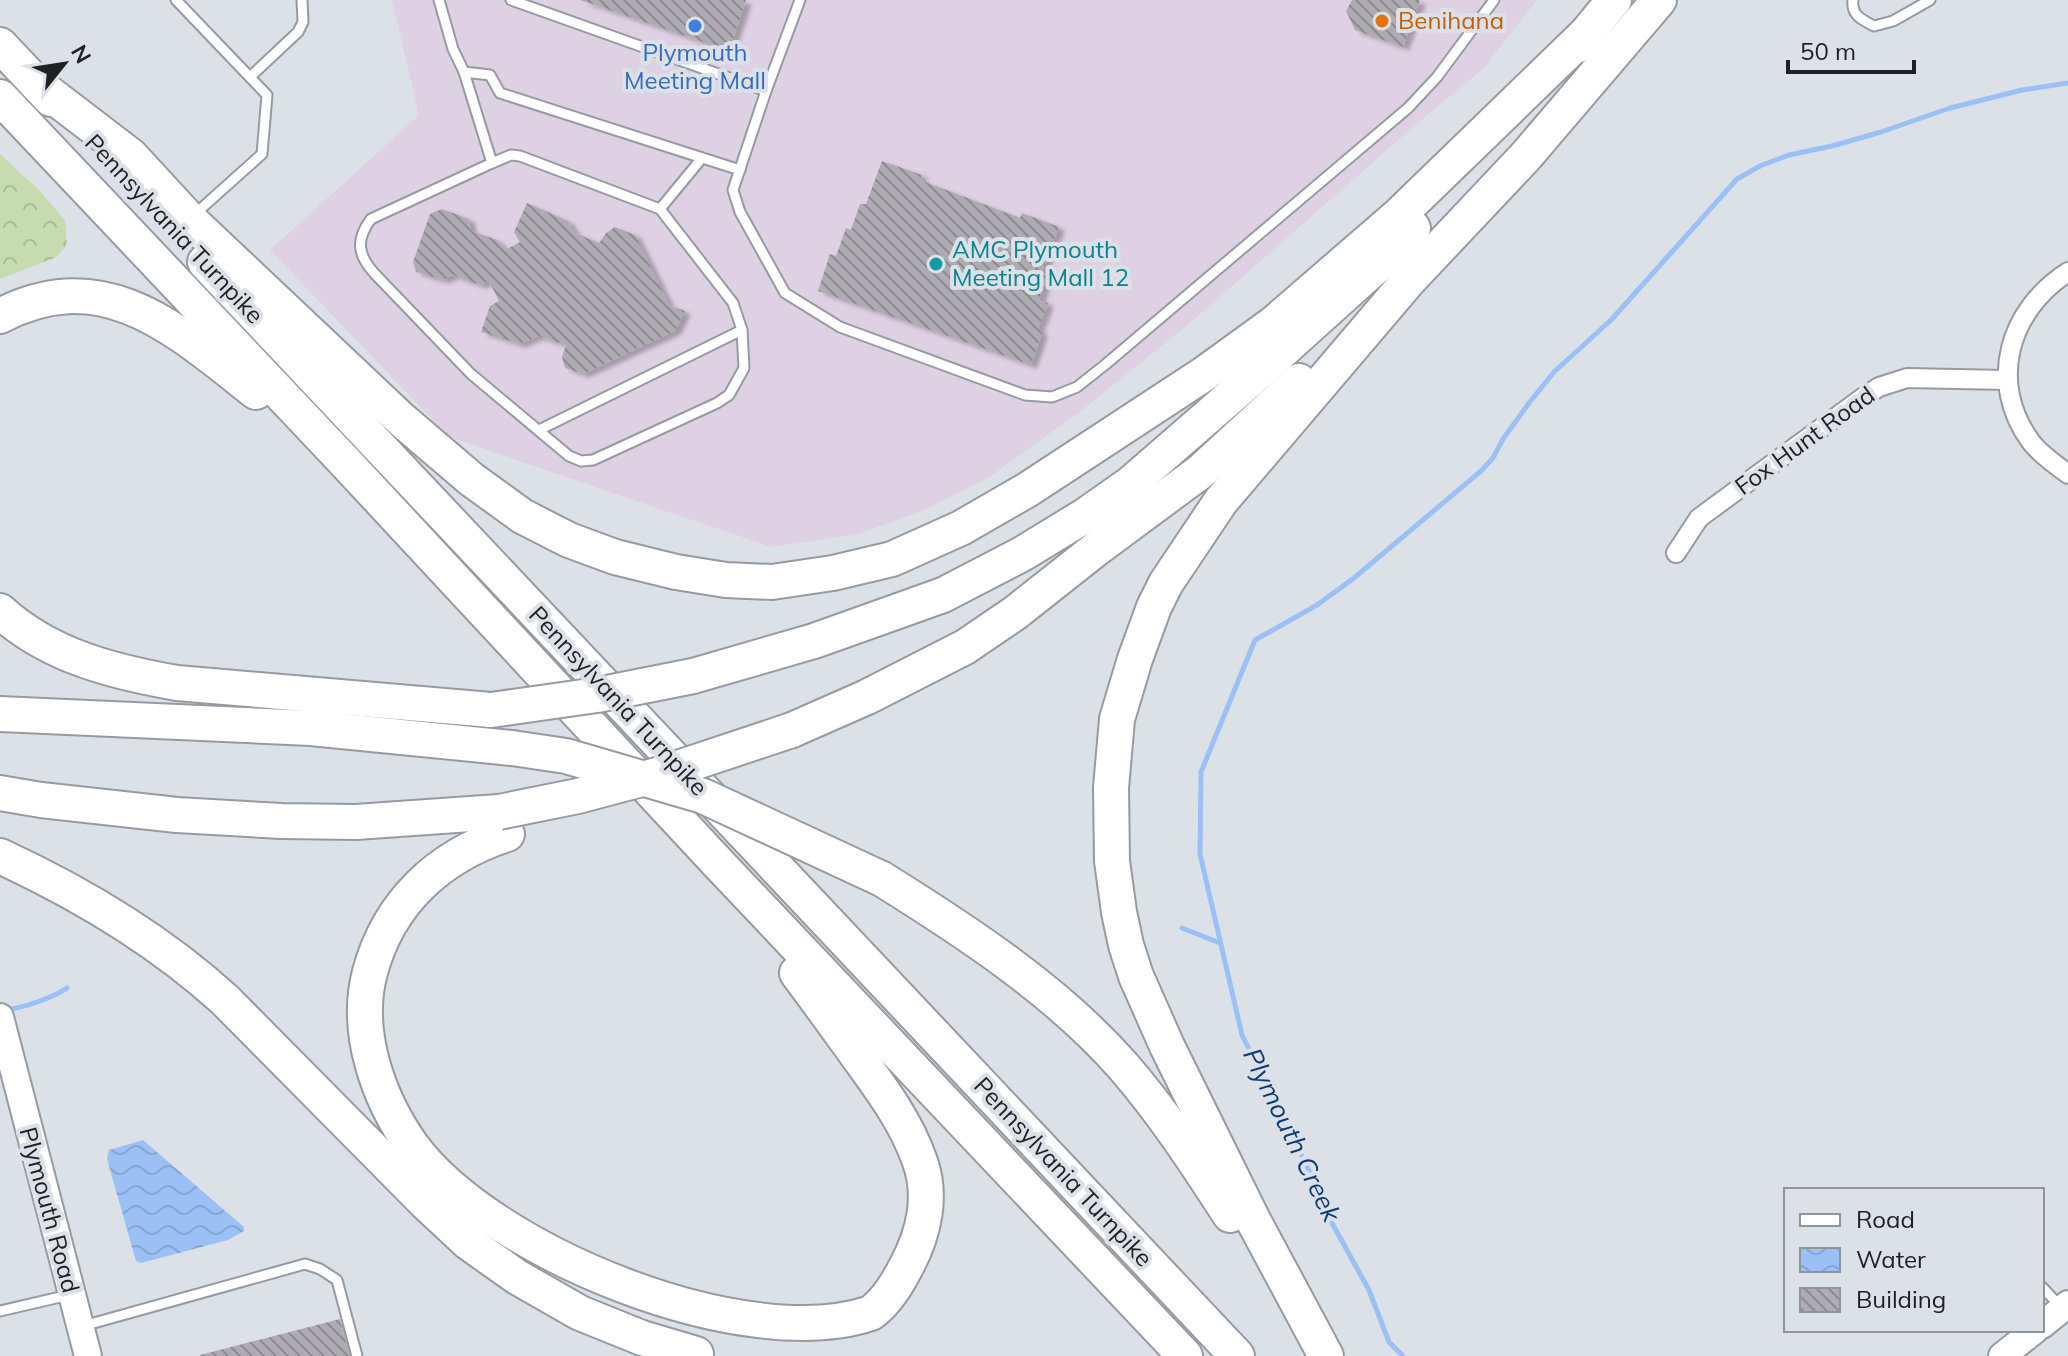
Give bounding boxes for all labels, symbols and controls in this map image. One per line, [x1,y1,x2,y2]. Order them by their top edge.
place label: Benihana [1398,5,1504,35]
marker: Benihana [1373,12,1391,30]
marker: Plymouth Meeting Mall [686,17,704,35]
north arrow [24,24,104,104]
scale bar [1788,24,1914,74]
text: 50 m [1800,36,1856,66]
place label: Plymouth Meeting Mall [624,37,766,95]
text: N [65,40,98,68]
street label: Pennsylvania Turnpike [79,127,270,329]
place label: AMC Plymouth Meeting Mall 12 [952,234,1129,292]
marker: AMC Plymouth Meeting Mall 12 [927,255,945,273]
street label: Fox Hunt Road [1729,379,1880,501]
street label: Pennsylvania Turnpike [523,599,714,801]
water label: Plymouth Creek [1236,1042,1349,1228]
street label: Pennsylvania Turnpike [968,1070,1159,1272]
street label: Plymouth Road [13,1124,86,1296]
legend [1784,1188,2044,1332]
text: Road [1856,1204,1915,1234]
text: Water [1856,1244,1926,1274]
text: Building [1856,1284,1946,1314]

